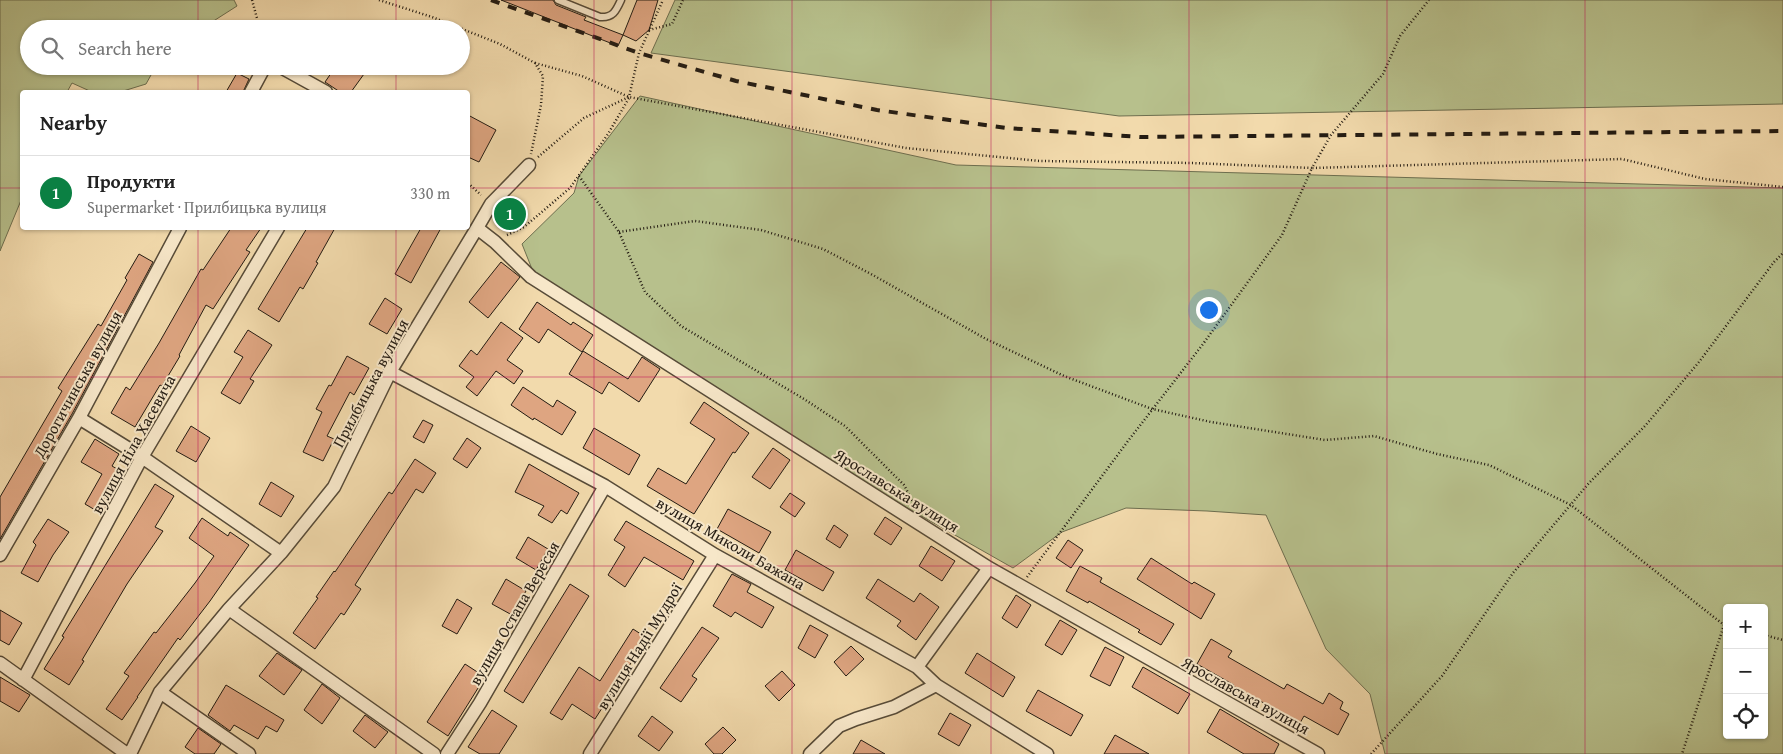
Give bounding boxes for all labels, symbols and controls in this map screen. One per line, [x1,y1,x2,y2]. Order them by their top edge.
search box [20,20,470,75]
icon: search [38,34,66,62]
text: Search here [78,34,172,62]
text: Nearby [40,107,107,138]
text: Продукти [87,167,175,195]
text: 1 [52,181,60,205]
text: 330 m [410,181,450,205]
text: Supermarket · Прилбицька вулиця [87,195,327,219]
pin: 1 [494,195,526,233]
your location [1196,297,1222,323]
street label: Дорогичинська вулиця [26,306,127,463]
street label: Прилбицька вулиця [326,314,414,452]
street label: вулиця Ніла Хасевича [85,370,181,518]
street label: Ярославська вулиця [829,441,964,538]
street label: вулиця Миколи Бажана [652,491,810,596]
street label: вулиця Остапа Вересая [463,536,565,690]
street label: вулиця Надії Мудрої [590,578,688,714]
map controls [1723,604,1768,739]
button: + [1723,604,1768,649]
street label: Ярославська вулиця [1177,649,1314,740]
button: − [1723,649,1768,694]
button: locate [1723,694,1768,739]

